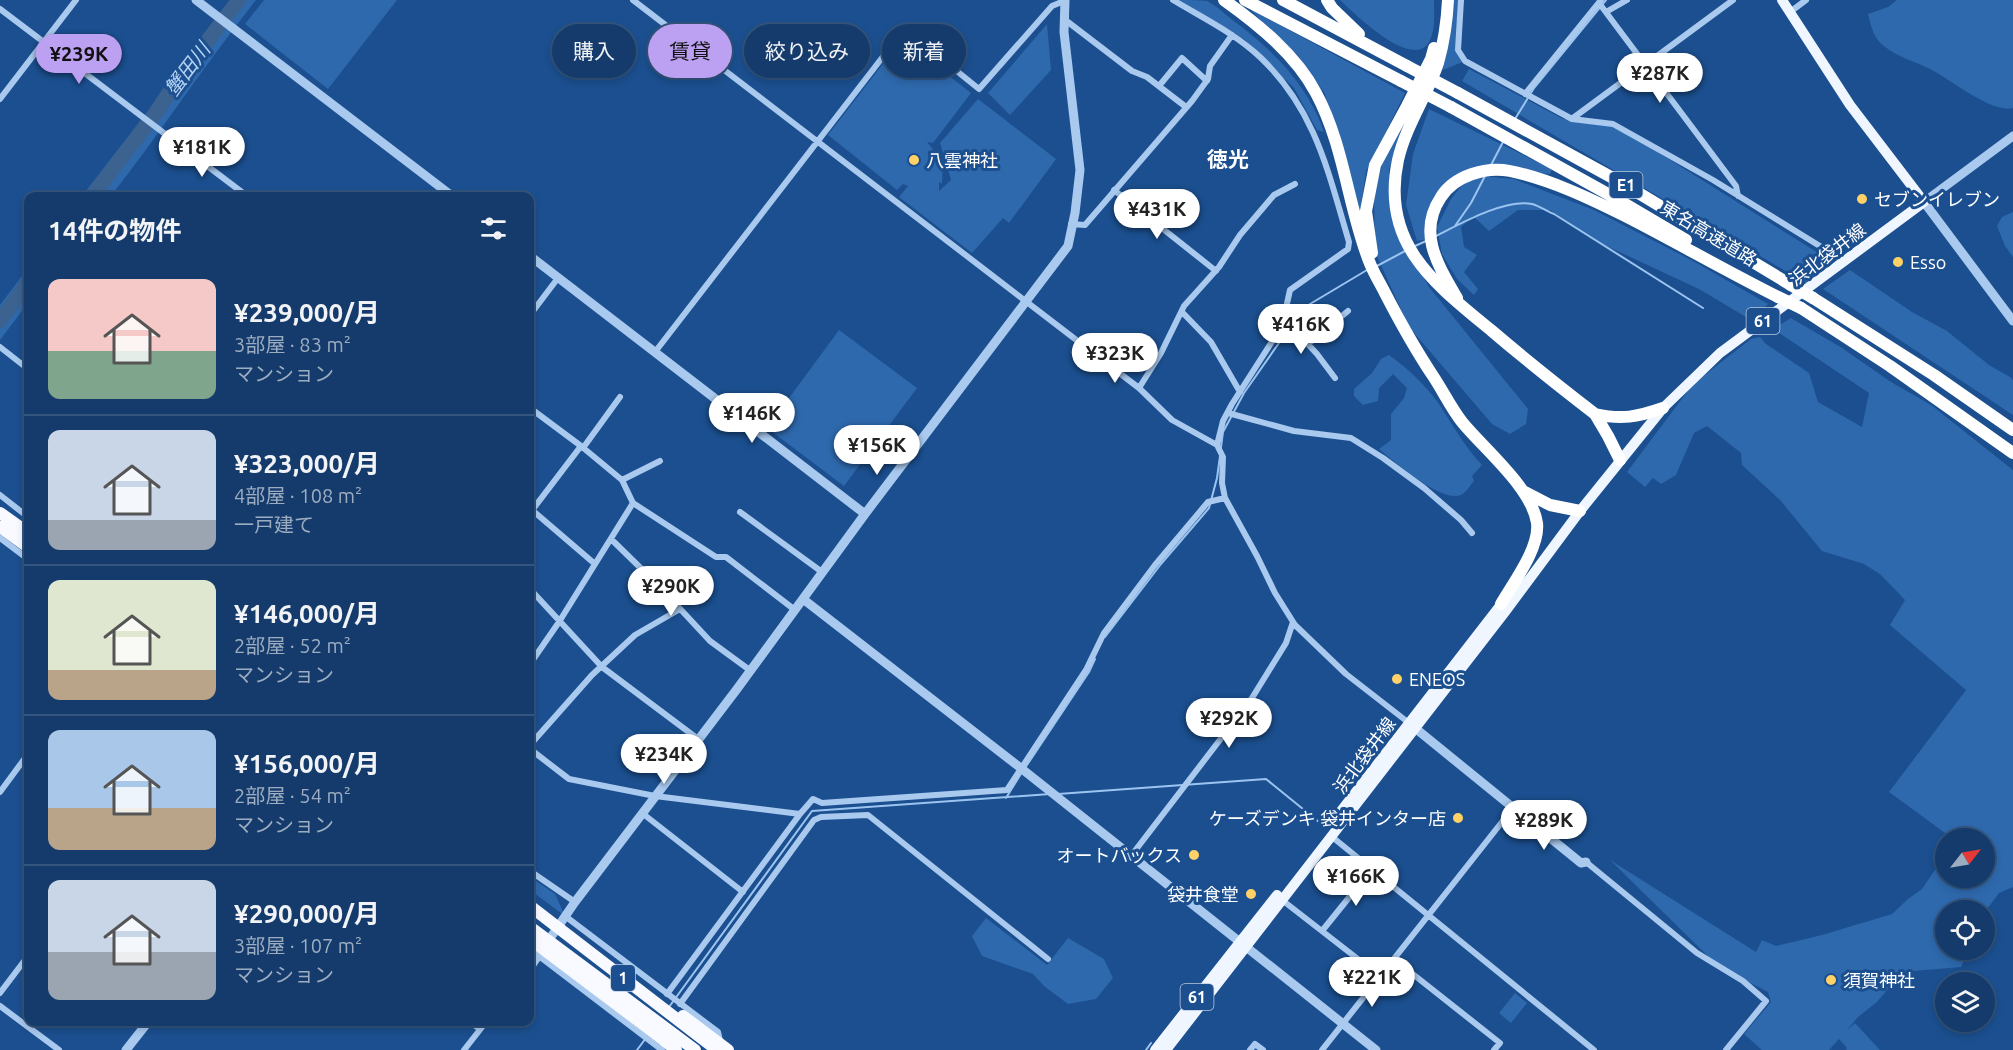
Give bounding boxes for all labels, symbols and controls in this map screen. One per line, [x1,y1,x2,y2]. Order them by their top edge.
chip: 購入 [552,24,636,78]
chip: 賃貸 [648,24,732,78]
chip: 絞り込み [744,24,870,78]
chip: 新着 [882,24,966,78]
pin: ¥239K [37,34,121,85]
water label: 蟹田川 [160,37,215,100]
text: ¥239K [50,42,108,65]
pin: ¥287K [1618,53,1702,104]
text: ¥287K [1631,61,1689,84]
pin: ¥181K [160,127,244,178]
text: ¥181K [173,135,231,158]
district label: 徳光 [1207,147,1249,171]
place label: 八雲神社 [926,150,998,170]
marker: 八雲神社 [907,153,921,167]
road number: E1 [1610,172,1642,198]
pin: ¥431K [1115,189,1199,240]
place label: セブンイレブン [1874,189,2000,209]
marker: セブンイレブン [1855,192,1869,206]
text: ¥431K [1128,197,1186,220]
street label: 東名高速道路 [1658,197,1760,269]
icon: filters [477,212,510,245]
text: 14件の物件 [48,216,181,245]
street label: 浜北袋井線 [1785,219,1869,289]
place label: Esso [1910,252,1946,272]
marker: Esso [1891,255,1905,269]
text: ¥239,000/月 [234,298,380,327]
icon: home [96,303,168,375]
pin: ¥416K [1259,304,1343,355]
road number: 61 [1746,308,1780,334]
text: ¥416K [1272,312,1330,335]
text: 3部屋 · 83 m² [234,333,351,356]
pin: ¥323K [1073,333,1157,384]
text: ¥323K [1086,341,1144,364]
text: マンション [234,362,334,385]
pin: ¥146K [710,393,794,444]
text: ¥146K [723,401,781,424]
pin: ¥156K [835,425,919,476]
text: ¥156K [848,433,906,456]
text: ¥323,000/月 [234,449,380,478]
icon: home [96,454,168,526]
text: 4部屋 · 108 m² [234,484,362,507]
text: 一戸建て [234,513,314,536]
pin: ¥290K [629,566,713,617]
text: ¥290K [642,574,700,597]
text: ¥146,000/月 [234,599,380,628]
icon: home [96,604,168,676]
text: 2部屋 · 52 m² [234,634,351,657]
text: マンション [234,663,334,686]
place label: ENEOS [1409,669,1465,689]
marker: ENEOS [1390,672,1404,686]
pin: ¥292K [1187,698,1271,749]
text: ¥292K [1200,706,1258,729]
street label: 浜北袋井線 [1329,713,1399,797]
pin: ¥234K [622,734,706,785]
text: ¥234K [635,742,693,765]
text: ¥156,000/月 [234,749,380,778]
icon: home [96,754,168,826]
text: 2部屋 · 54 m² [234,784,351,807]
pin: ¥289K [1502,800,1586,851]
place label: ケーズデンキ 袋井インター店 [1209,808,1446,828]
text: ¥289K [1515,808,1573,831]
marker: ケーズデンキ 袋井インター店 [1451,811,1465,825]
text: マンション [234,813,334,836]
north arrow [1935,828,1995,888]
map controls [1935,828,1995,1032]
place label: オートバックス [1057,845,1182,865]
marker: オートバックス [1187,848,1201,862]
pin: ¥166K [1314,856,1398,907]
text: ¥166K [1327,864,1385,887]
place label: 袋井食堂 [1167,884,1239,904]
marker: 袋井食堂 [1244,887,1258,901]
text: ¥290,000/月 [234,899,380,928]
button: locate [1935,900,1995,960]
icon: home [96,904,168,976]
text: 3部屋 · 107 m² [234,934,362,957]
pin: ¥221K [1330,957,1414,1008]
text: マンション [234,963,334,986]
road number: 1 [611,965,635,991]
text: ¥221K [1343,965,1401,988]
place label: 須賀神社 [1843,970,1915,990]
button: layers [1935,972,1995,1032]
marker: 須賀神社 [1824,973,1838,987]
road number: 61 [1180,984,1214,1010]

